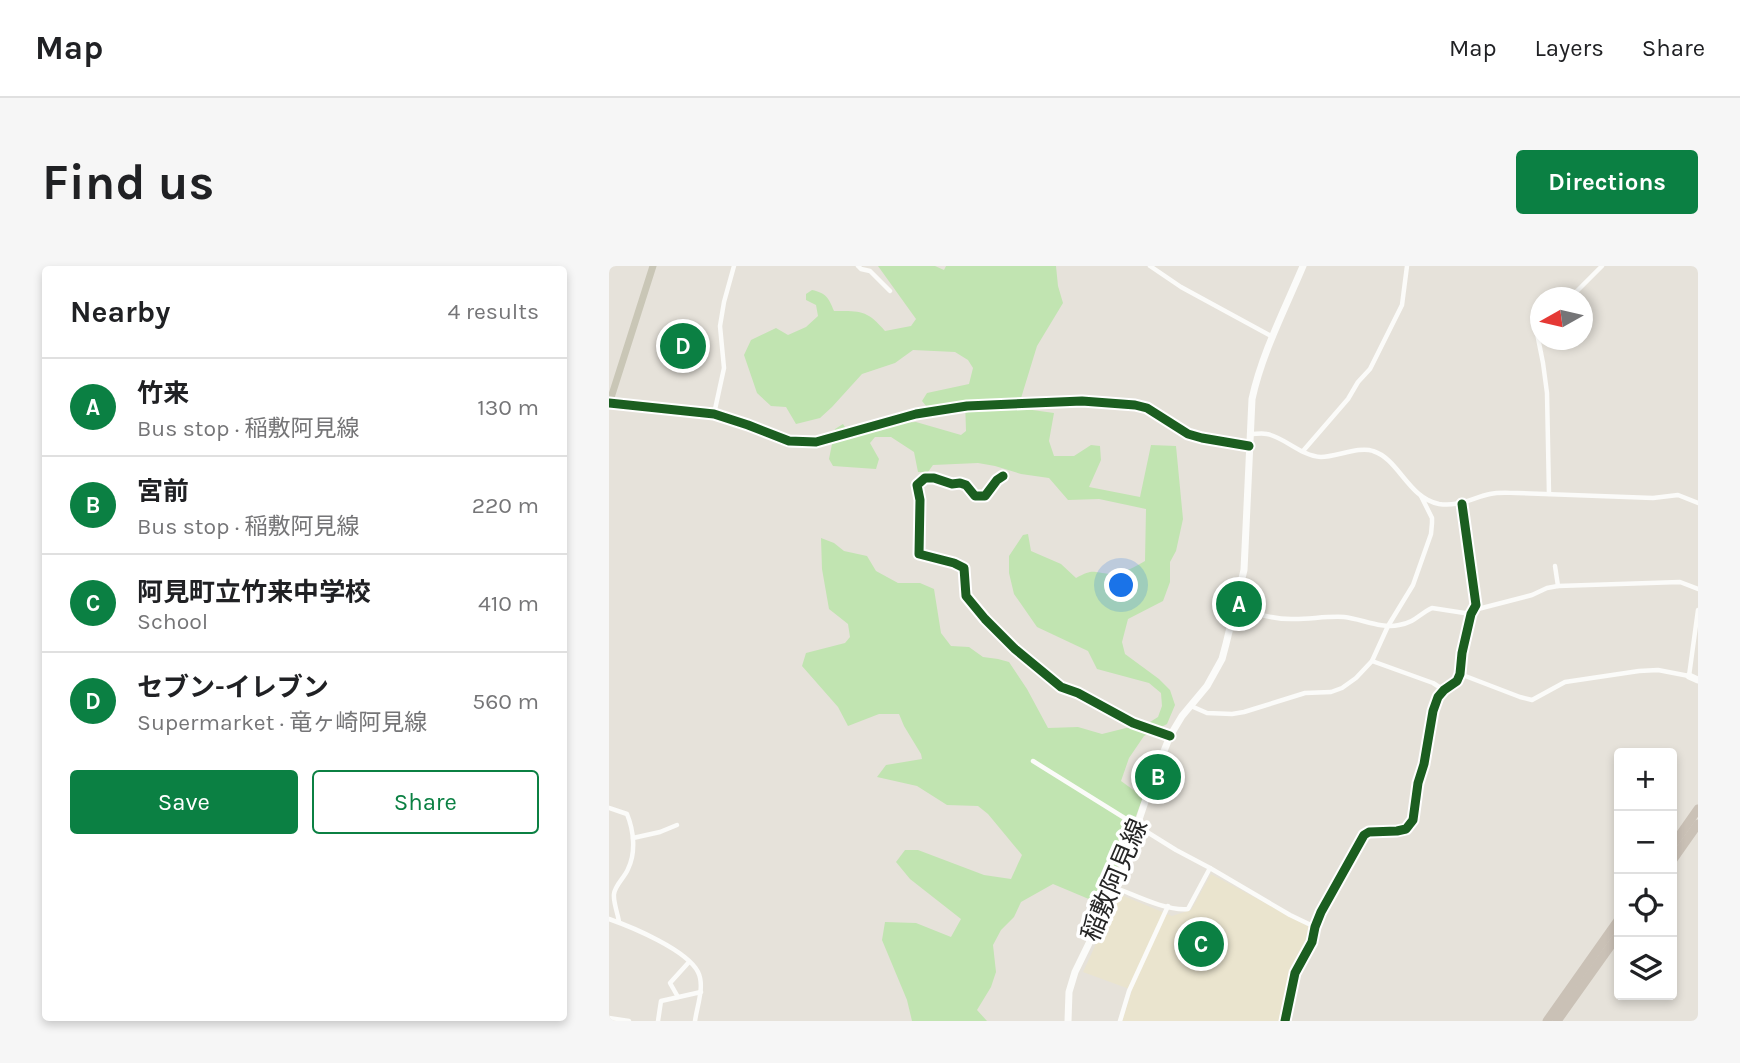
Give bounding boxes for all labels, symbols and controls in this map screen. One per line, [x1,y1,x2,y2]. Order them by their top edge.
text: Map [35,29,103,67]
text: Map [1449,34,1497,62]
text: Layers [1535,34,1604,62]
text: Share [1642,34,1705,62]
button: Directions [1516,150,1698,214]
text: Find us [42,154,214,211]
north arrow [1530,287,1593,350]
text: Nearby [70,294,170,330]
text: 4 results [447,298,539,325]
pin: D [660,320,706,372]
text: 竹来 [137,378,189,409]
text: A [86,394,100,421]
text: 130 m [477,394,539,421]
text: Bus stop · 稲敷阿見線 [137,415,360,442]
text: 宮前 [137,476,189,507]
text: B [86,492,100,519]
text: 220 m [472,492,539,519]
text: Bus stop · 稲敷阿見線 [137,513,360,540]
your location [1104,568,1138,602]
text: 阿見町立竹来中学校 [137,577,371,608]
pin: A [1216,578,1262,630]
text: C [86,590,100,617]
text: 410 m [478,590,539,617]
text: School [137,608,208,635]
text: セブン-イレブン [137,672,329,703]
text: D [85,688,101,715]
text: 560 m [472,688,539,715]
text: Supermarket · 竜ヶ崎阿見線 [137,709,427,736]
map controls [1614,748,1677,1000]
button: + [1614,748,1677,811]
pin: B [1135,751,1181,803]
button: Save [70,770,298,834]
button: Share [312,770,539,834]
button: − [1614,811,1677,874]
street label: 稲敷阿見線 [1075,814,1154,946]
button: locate [1614,874,1677,937]
pin: C [1178,918,1224,970]
button: layers [1614,937,1677,1000]

